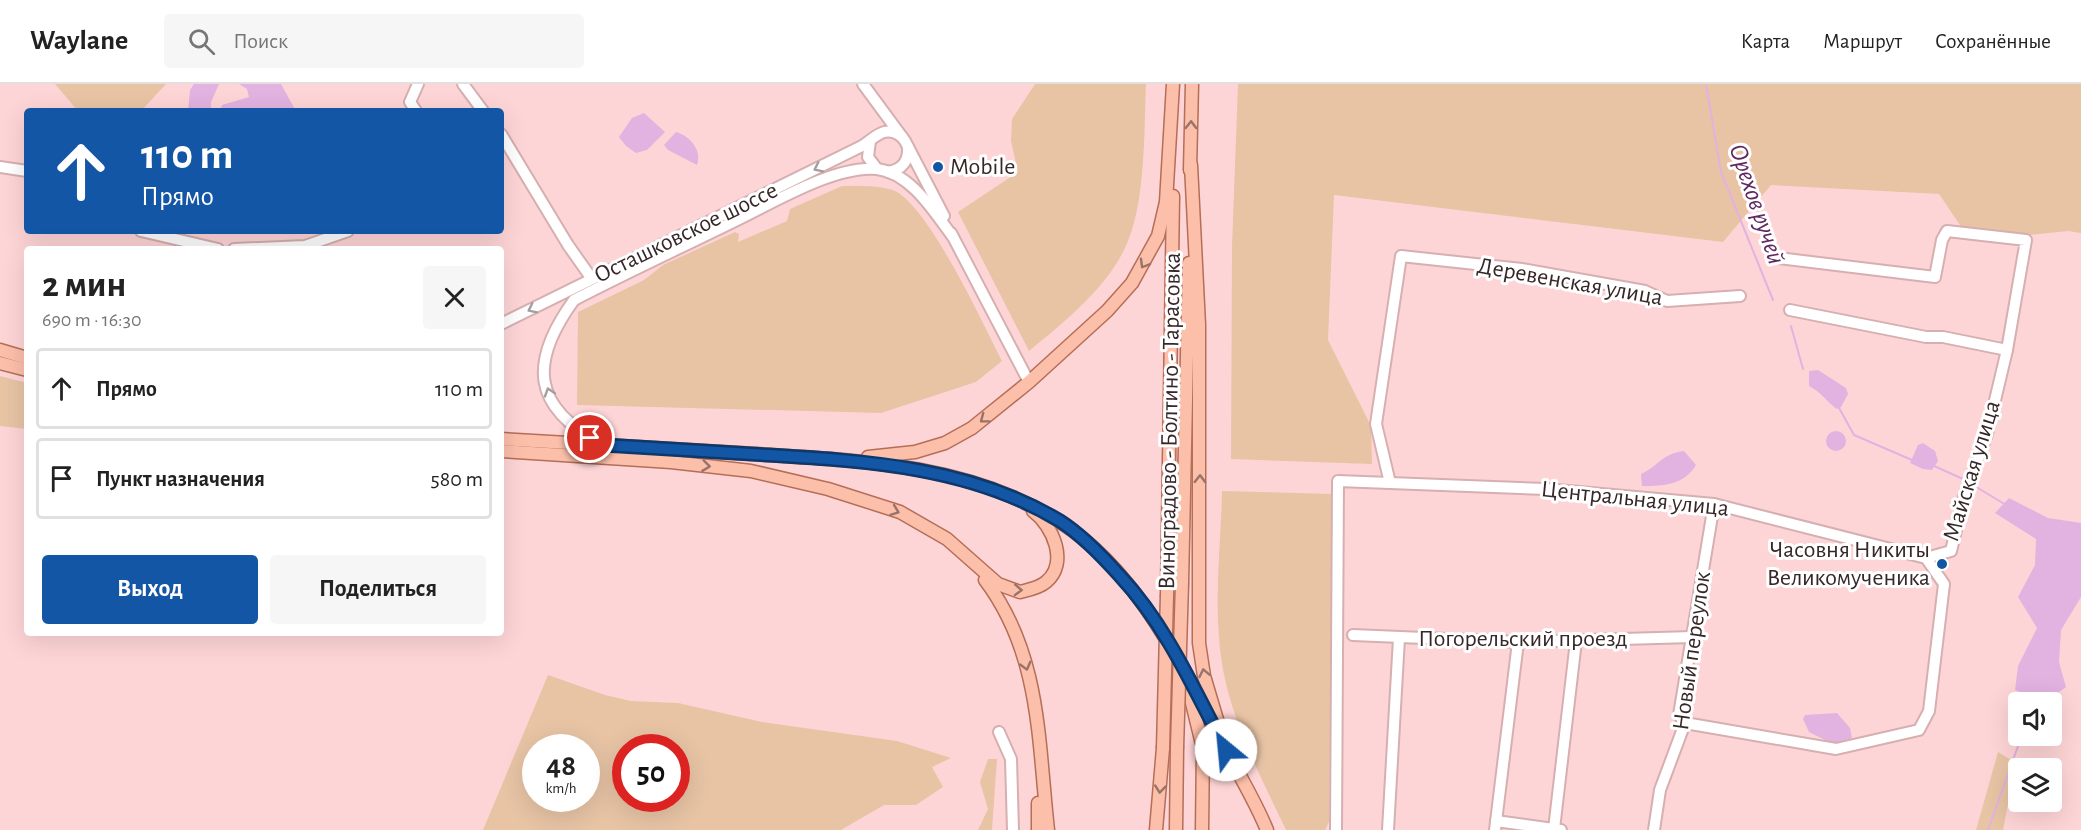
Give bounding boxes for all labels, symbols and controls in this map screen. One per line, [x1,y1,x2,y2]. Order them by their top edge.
search box [164,14,584,68]
icon: search [185,25,218,58]
text: Waylane [30,27,128,55]
text: Поиск [233,30,288,52]
text: Карта [1741,31,1790,52]
text: Маршрут [1823,31,1902,52]
text: Сохранённые [1935,31,2051,52]
one-way arrow [1185,121,1198,130]
icon: ahead [42,132,120,210]
text: 110 m [141,134,233,176]
water label: Орехов ручей [1724,140,1790,268]
place label: Mobile [950,155,1015,179]
marker: Mobile [931,160,945,174]
one-way arrow [814,161,825,173]
street label: Осташковское шоссе [590,178,782,288]
text: Прямо [141,183,214,210]
street label: Виноградово - Болтино - Тарасовка [1155,252,1185,590]
street label: Деревенская улица [1475,254,1665,310]
one-way arrow [1139,258,1151,268]
button: close [423,266,486,329]
text: 2 мин [42,267,126,303]
one-way arrow [528,301,539,313]
text: 690 m · 16:30 [42,310,142,330]
icon: ahead [45,372,78,405]
text: Прямо [96,378,157,400]
text: 110 m [435,378,483,400]
one-way arrow [543,387,556,398]
street label: Майская улица [1939,398,2005,544]
pin [564,412,615,463]
one-way arrow [980,412,991,423]
icon: arrive [573,421,606,454]
one-way arrow [701,459,710,472]
icon: arrive [45,462,78,495]
text: Пункт назначения [96,468,265,490]
text: 580 m [431,468,483,490]
one-way arrow [1194,474,1206,483]
street label: Центральная улица [1540,477,1730,521]
one-way arrow [889,504,900,517]
place label: Часовня Никиты Великомученика [1767,538,1930,590]
button: Выход [42,555,258,624]
button: Поделиться [270,555,486,624]
marker: Часовня Никиты Великомученика [1935,557,1949,571]
street label: Новый переулок [1669,570,1715,732]
one-way arrow [1014,583,1023,596]
street label: Погорельский проезд [1418,627,1628,651]
one-way arrow [1019,660,1031,671]
one-way arrow [1198,669,1211,679]
map controls [2008,692,2062,812]
button: sound [2008,692,2062,746]
position arrow [1194,718,1258,782]
speed limit sign: 50 [612,734,690,812]
text: 48 [546,751,576,781]
button: layers [2008,758,2062,812]
text: km/h [546,781,576,796]
one-way arrow [1154,784,1167,793]

